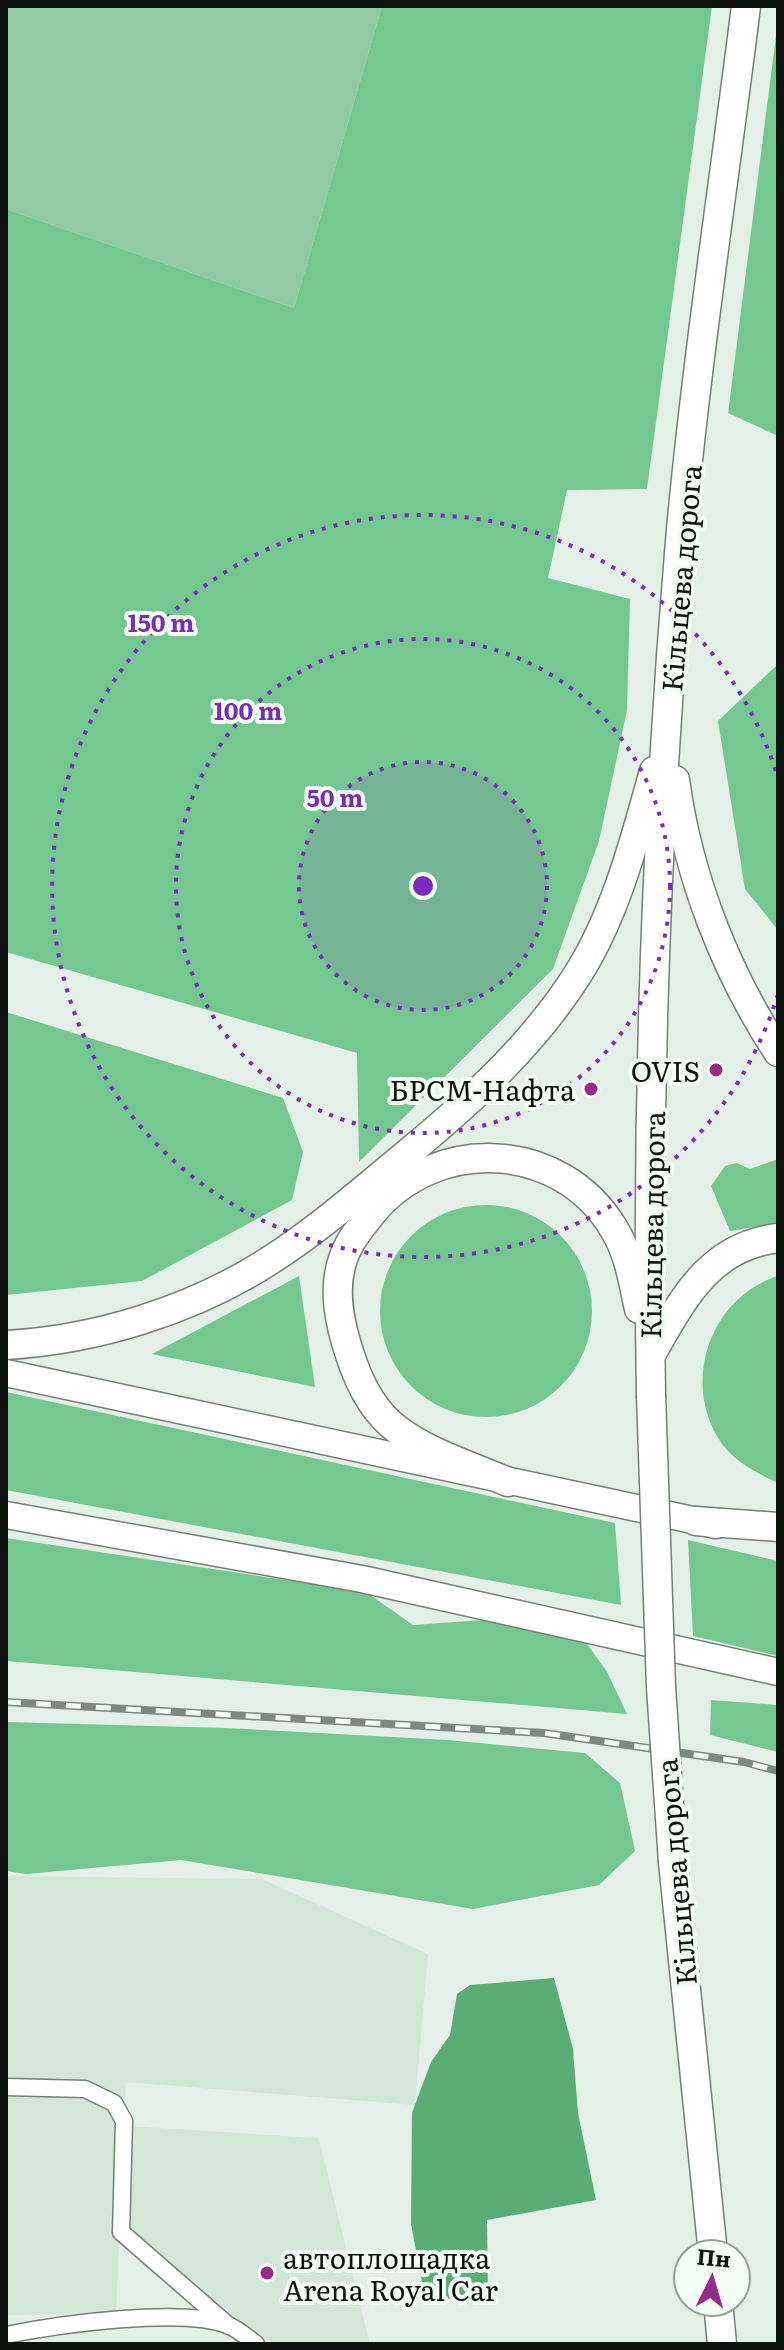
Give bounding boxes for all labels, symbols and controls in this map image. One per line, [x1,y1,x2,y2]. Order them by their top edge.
street label: Кільцева дорога [649,463,711,693]
text: 150 m [128,604,194,639]
text: 100 m [214,692,282,727]
text: 50 m [307,779,363,814]
centre of rings [409,872,437,900]
place label: OVIS [631,1049,700,1091]
marker: OVIS [707,1061,725,1079]
place label: БРСМ-Нафта [390,1068,575,1110]
marker: БРСМ-Нафта [582,1080,600,1098]
street label: Кільцева дорога [628,1111,674,1339]
street label: Кільцева дорога [644,1757,706,1987]
place label: автоплощадка Arena Royal Car [283,2236,499,2310]
north arrow [672,2238,752,2318]
text: Пн [695,2239,732,2275]
marker: автоплощадка Arena Royal Car [258,2264,276,2282]

